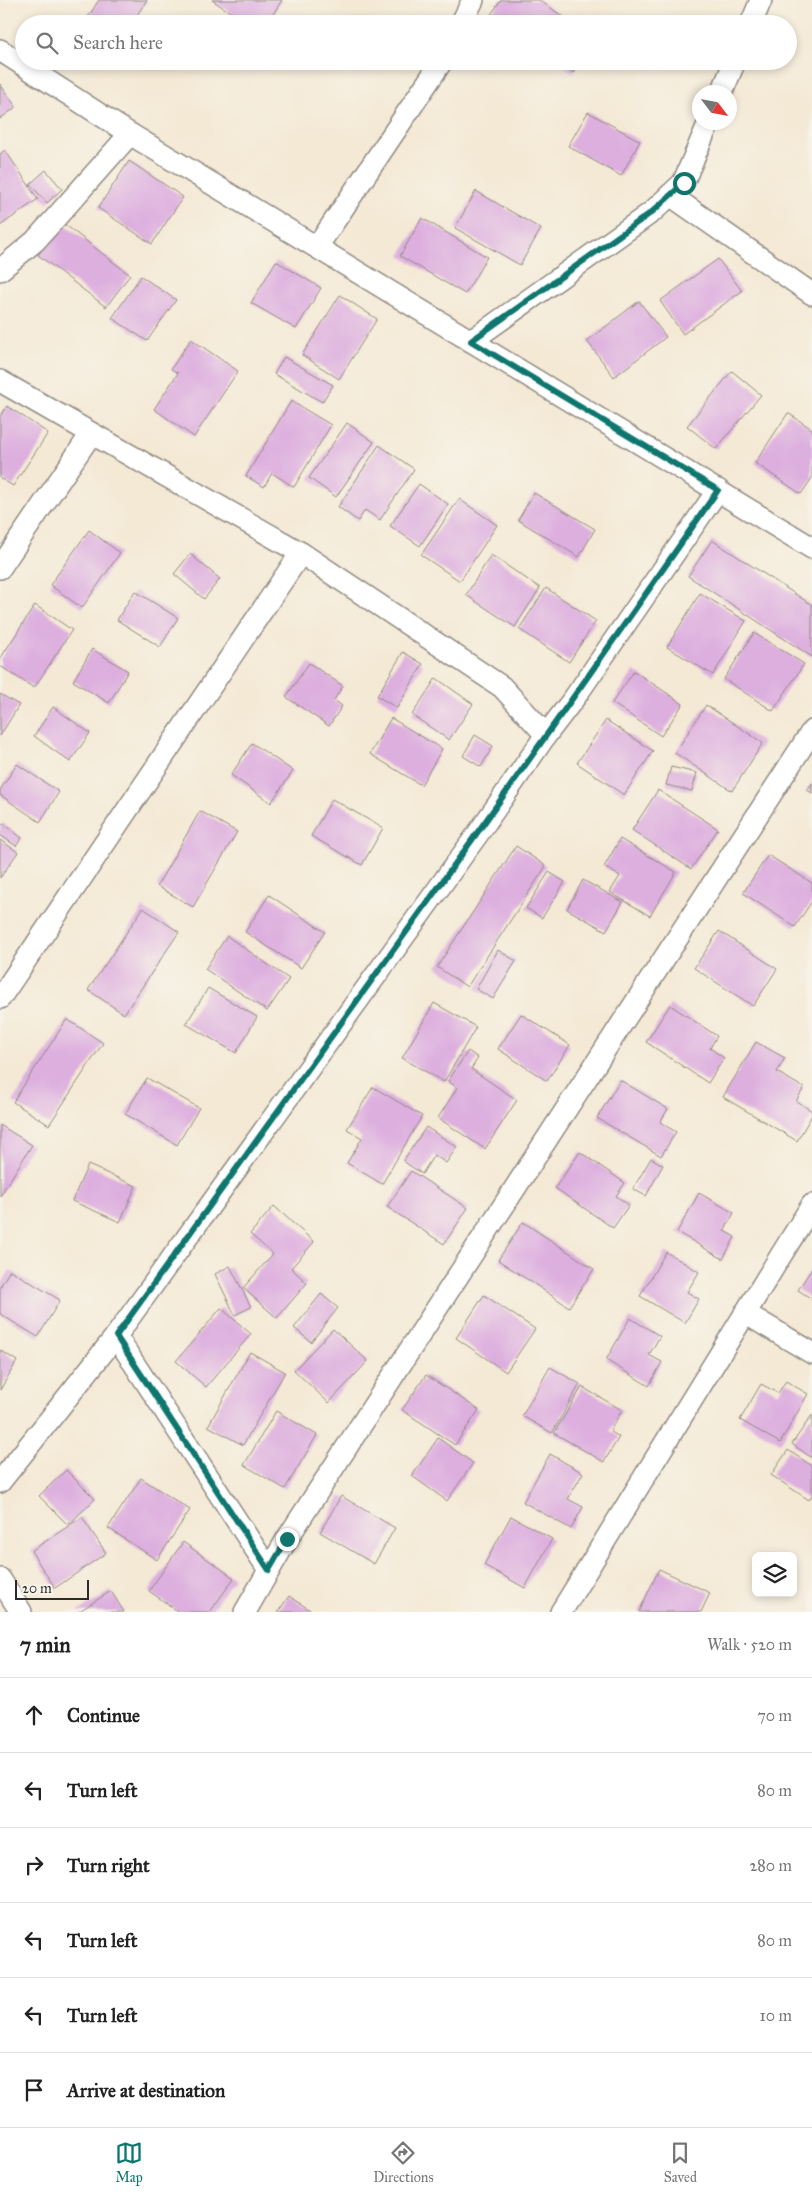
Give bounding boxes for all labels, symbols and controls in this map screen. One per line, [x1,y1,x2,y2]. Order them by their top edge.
search box [15,15,797,70]
icon: search [33,29,61,57]
text: Search here [73,31,163,54]
north arrow [692,85,737,130]
route start [673,172,696,195]
route end [276,1528,299,1551]
map controls [752,1552,797,1597]
button: layers [752,1552,797,1597]
scale bar [15,1577,89,1600]
text: 20 m [22,1580,52,1597]
text: 7 min [20,1632,71,1658]
text: Walk · 520 m [707,1635,792,1654]
icon: ahead [20,1701,48,1729]
text: Continue [67,1704,140,1727]
text: 70 m [757,1706,792,1725]
icon: left [20,1776,48,1804]
text: Turn left [67,1779,137,1802]
text: 80 m [757,1781,792,1800]
icon: right [20,1851,48,1879]
text: Turn right [67,1854,150,1877]
text: 280 m [749,1856,792,1875]
icon: left [20,1926,48,1954]
text: Turn left [67,1929,137,1952]
text: 80 m [757,1931,792,1950]
icon: left [20,2001,48,2029]
text: Turn left [67,2004,137,2027]
text: 10 m [760,2006,792,2025]
icon: arrive [20,2076,48,2104]
text: Arrive at destination [67,2079,225,2102]
tab: Map [115,2139,143,2186]
tab: Directions [373,2139,434,2186]
tab: Saved [664,2139,697,2186]

